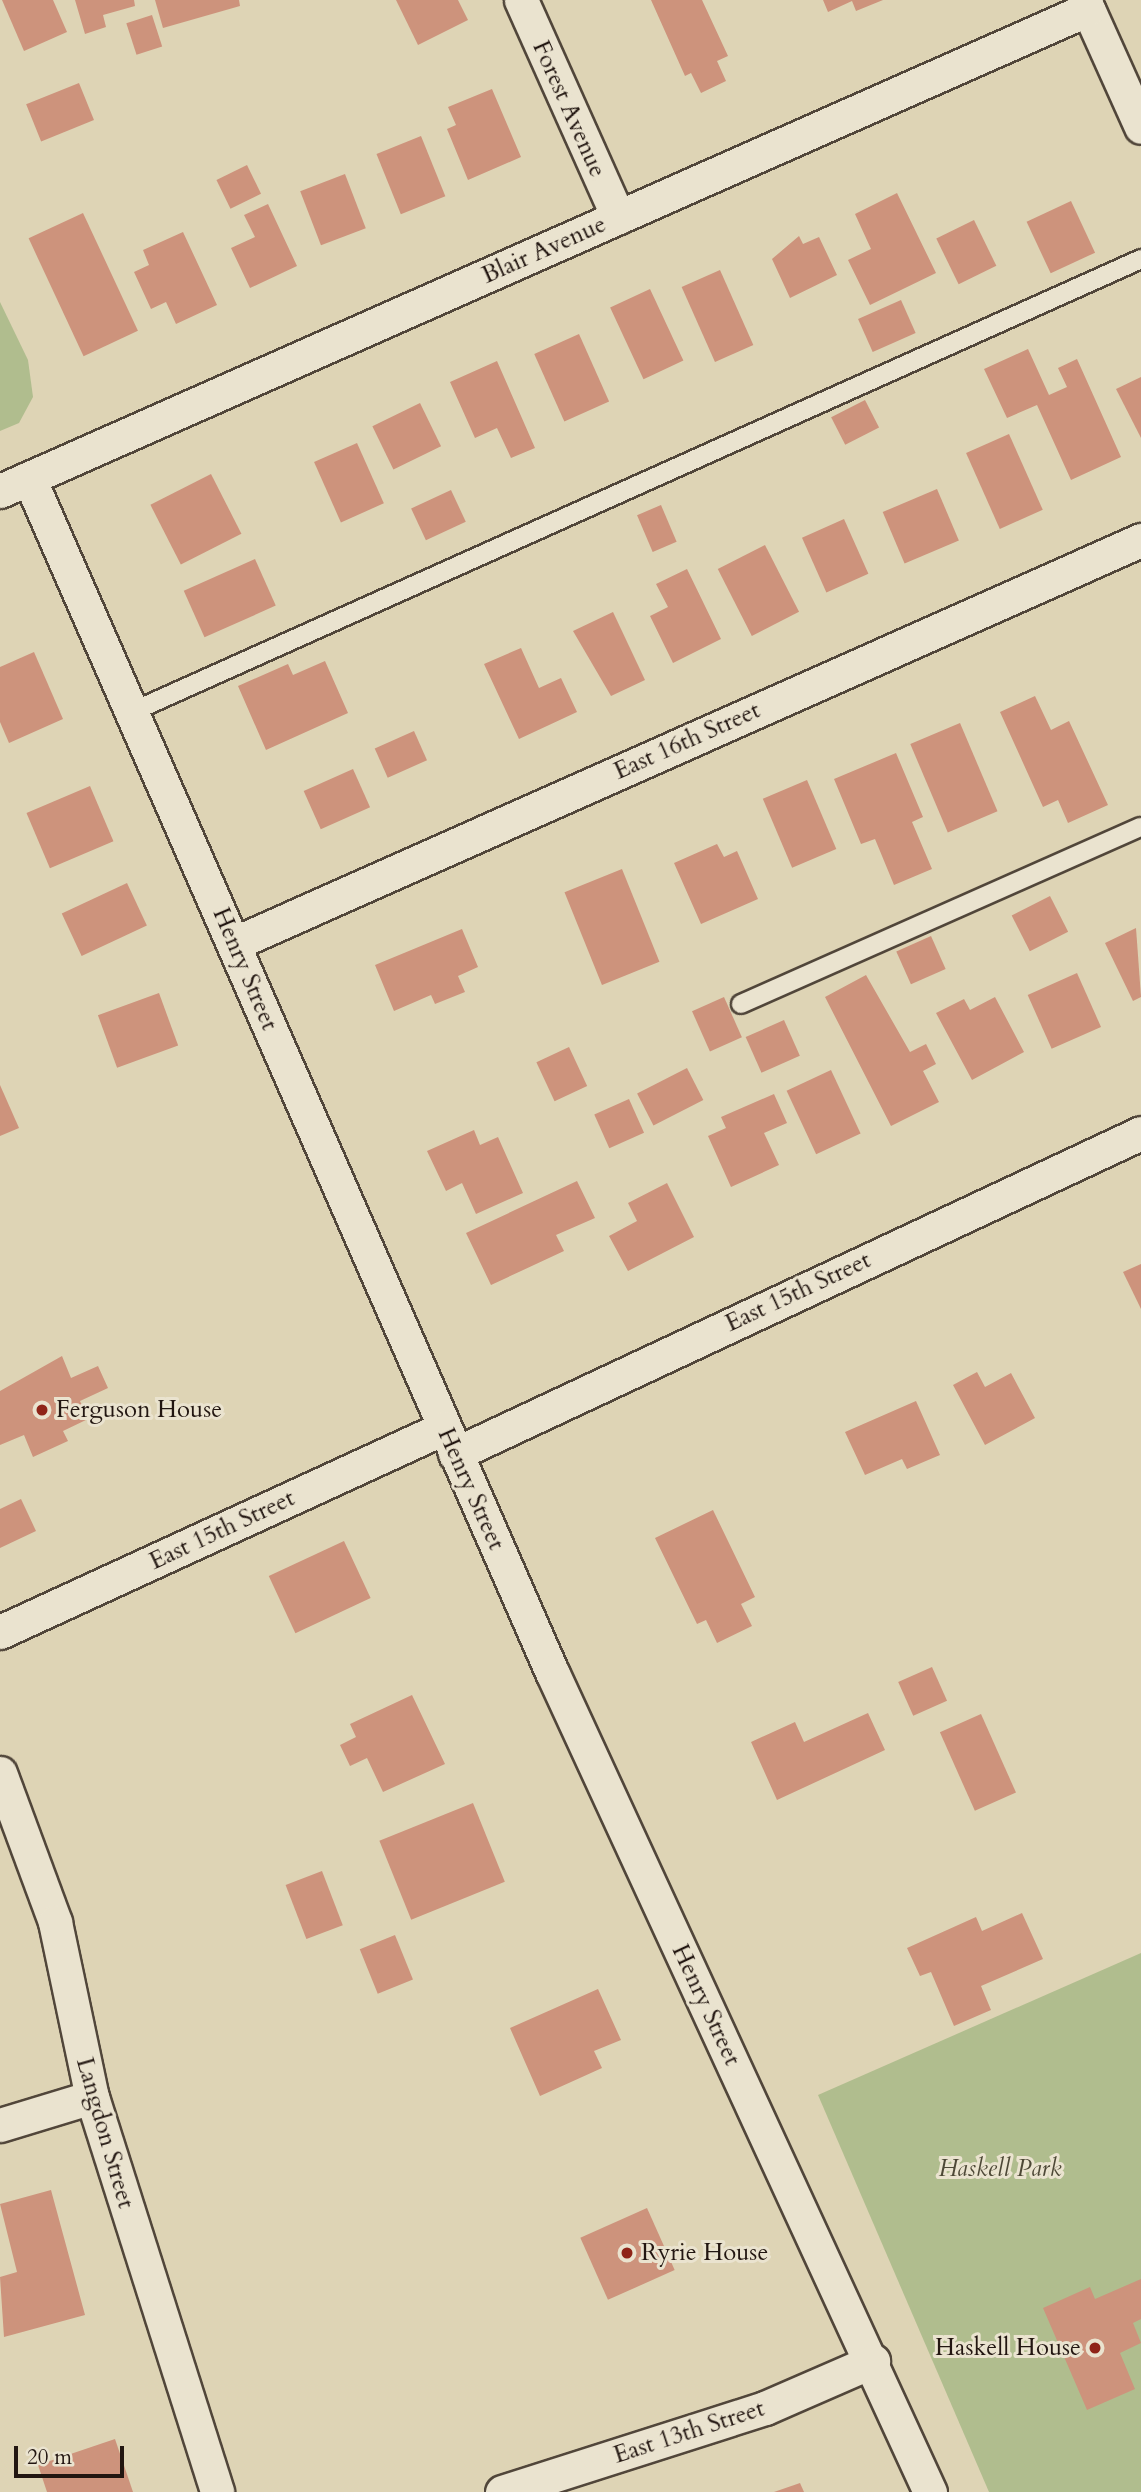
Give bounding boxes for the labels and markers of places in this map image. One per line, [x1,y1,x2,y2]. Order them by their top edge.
place label: Ferguson House [56,1396,222,1424]
marker: Ferguson House [34,1402,50,1418]
place label: Ryrie House [641,2239,768,2267]
marker: Ryrie House [619,2245,635,2261]
place label: Haskell House [935,2334,1081,2362]
marker: Haskell House [1087,2340,1103,2356]

